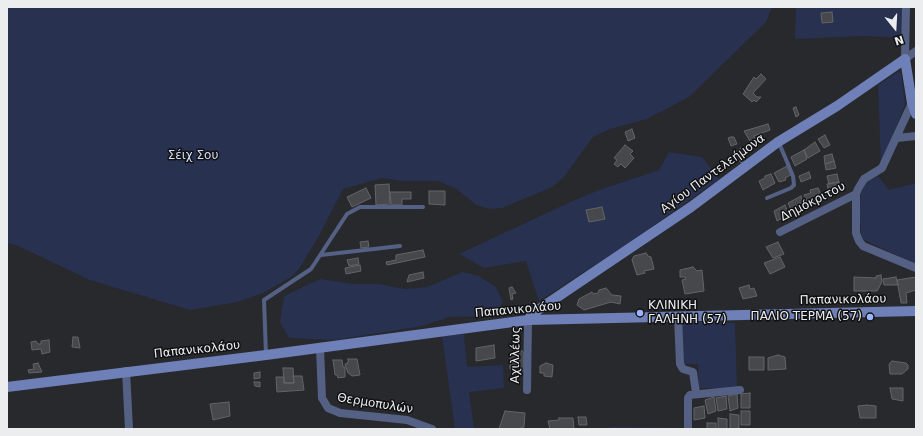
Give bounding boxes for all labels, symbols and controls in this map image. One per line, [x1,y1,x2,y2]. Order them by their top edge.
north arrow [875,8,915,48]
text: N [892,32,905,47]
street label: Αγίου Παντελεήμονα [658,131,768,217]
park label: Σέιχ Σου [168,149,218,163]
street label: Δημόκριτου [778,179,848,225]
street label: Παπανικολάου [800,292,886,308]
street label: Παπανικολάου [474,299,562,321]
place label: ΚΛΙΝΙΚΗ ΓΑΛΗΝΗ (57) [648,299,727,327]
marker: ΚΛΙΝΙΚΗ ΓΑΛΗΝΗ (57) [635,308,645,318]
place label: ΠΑΛΙΟ ΤΕΡΜΑ (57) [751,310,862,324]
marker: ΠΑΛΙΟ ΤΕΡΜΑ (57) [865,312,875,322]
street label: Αχιλλέως [508,326,524,384]
street label: Παπανικολάου [153,338,241,362]
street label: Θερμοπυλών [336,391,414,417]

